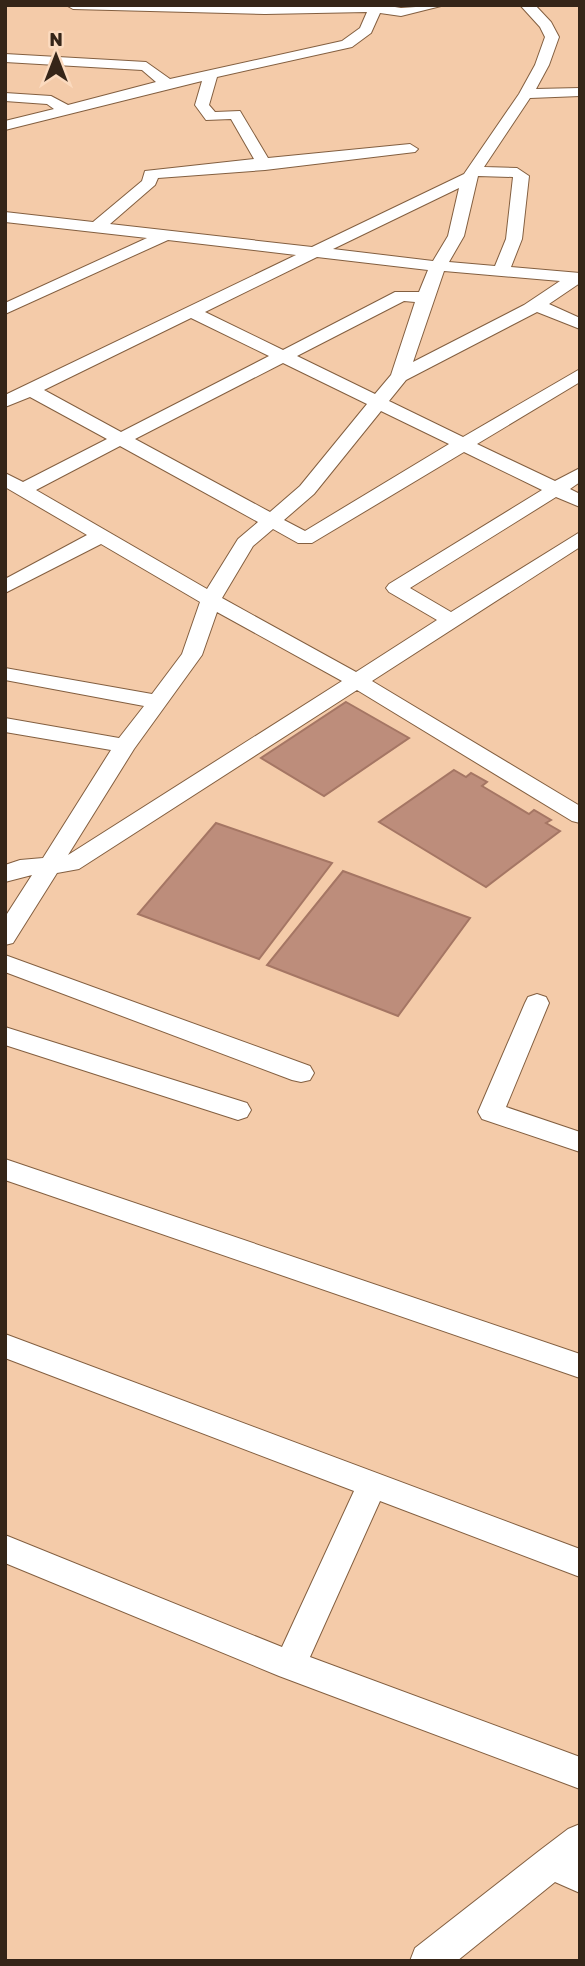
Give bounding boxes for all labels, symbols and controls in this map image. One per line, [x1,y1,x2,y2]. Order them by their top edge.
north arrow [21,21,91,91]
text: N [49,28,63,51]

